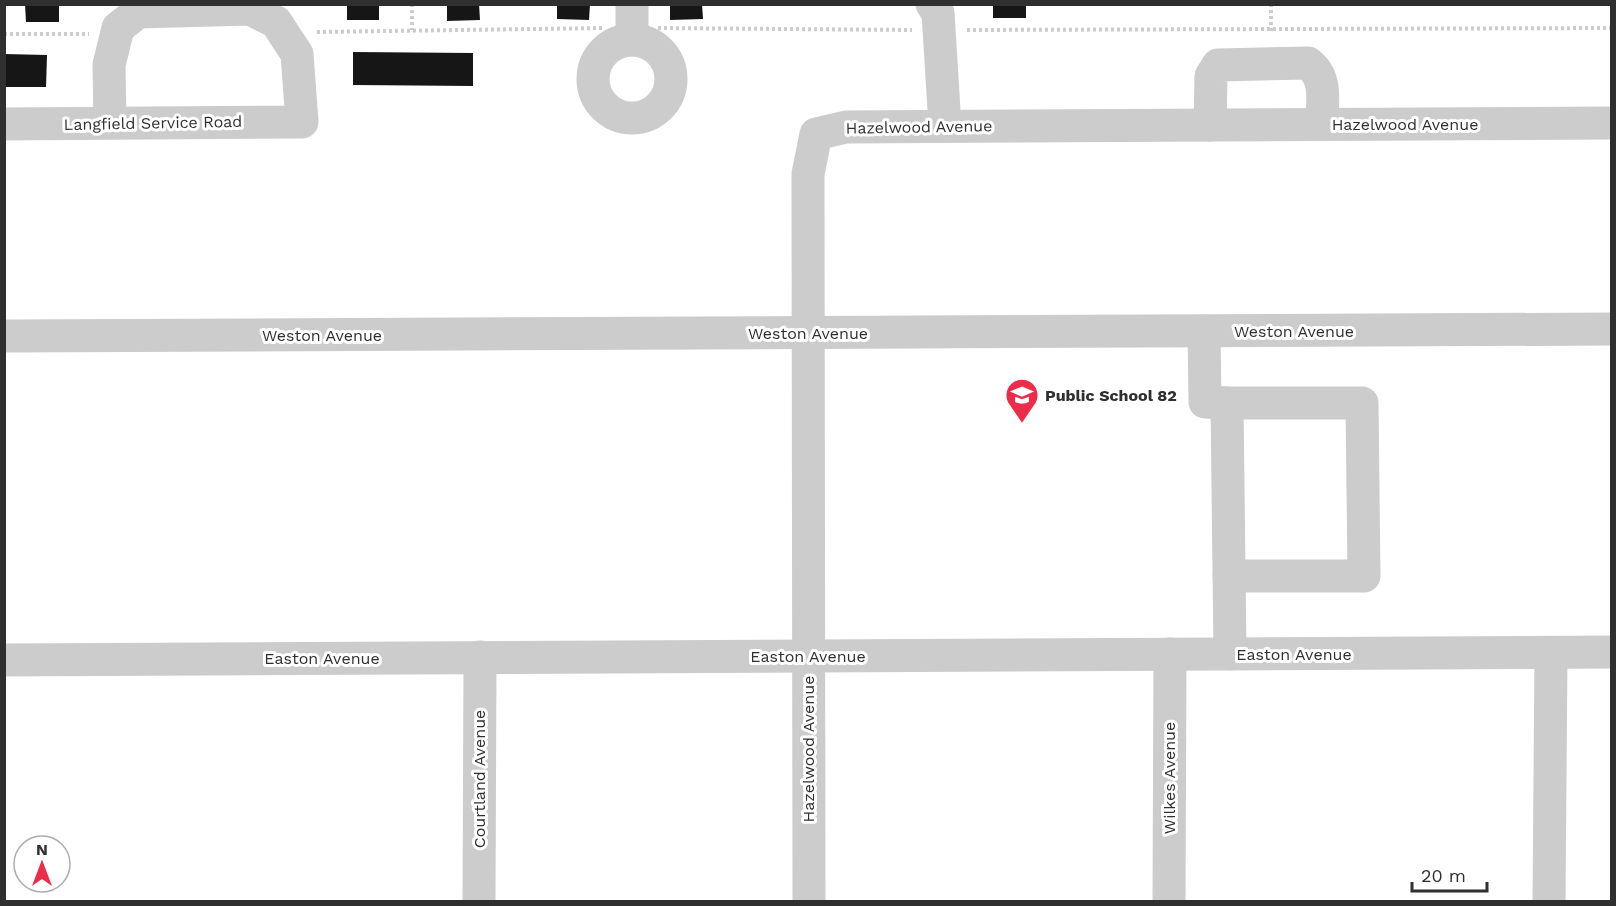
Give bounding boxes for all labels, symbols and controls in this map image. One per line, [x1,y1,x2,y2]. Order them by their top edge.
street label: Langfield Service Road [64,112,242,134]
street label: Hazelwood Avenue [1332,115,1478,134]
street label: Hazelwood Avenue [845,116,993,138]
street label: Weston Avenue [1234,322,1354,341]
street label: Weston Avenue [748,324,868,343]
street label: Weston Avenue [262,326,382,345]
school or university icon: Public School 82 [1004,377,1040,424]
place label: Public School 82 [1045,386,1177,405]
street label: Easton Avenue [1236,645,1352,664]
street label: Easton Avenue [750,647,866,666]
street label: Easton Avenue [264,649,380,668]
street label: Hazelwood Avenue [799,676,818,822]
street label: Courtland Avenue [470,710,489,848]
street label: Wilkes Avenue [1160,722,1179,834]
north arrow [12,834,72,894]
text: N [36,840,48,859]
scale bar [1412,855,1487,893]
text: 20 m [1421,865,1466,886]

